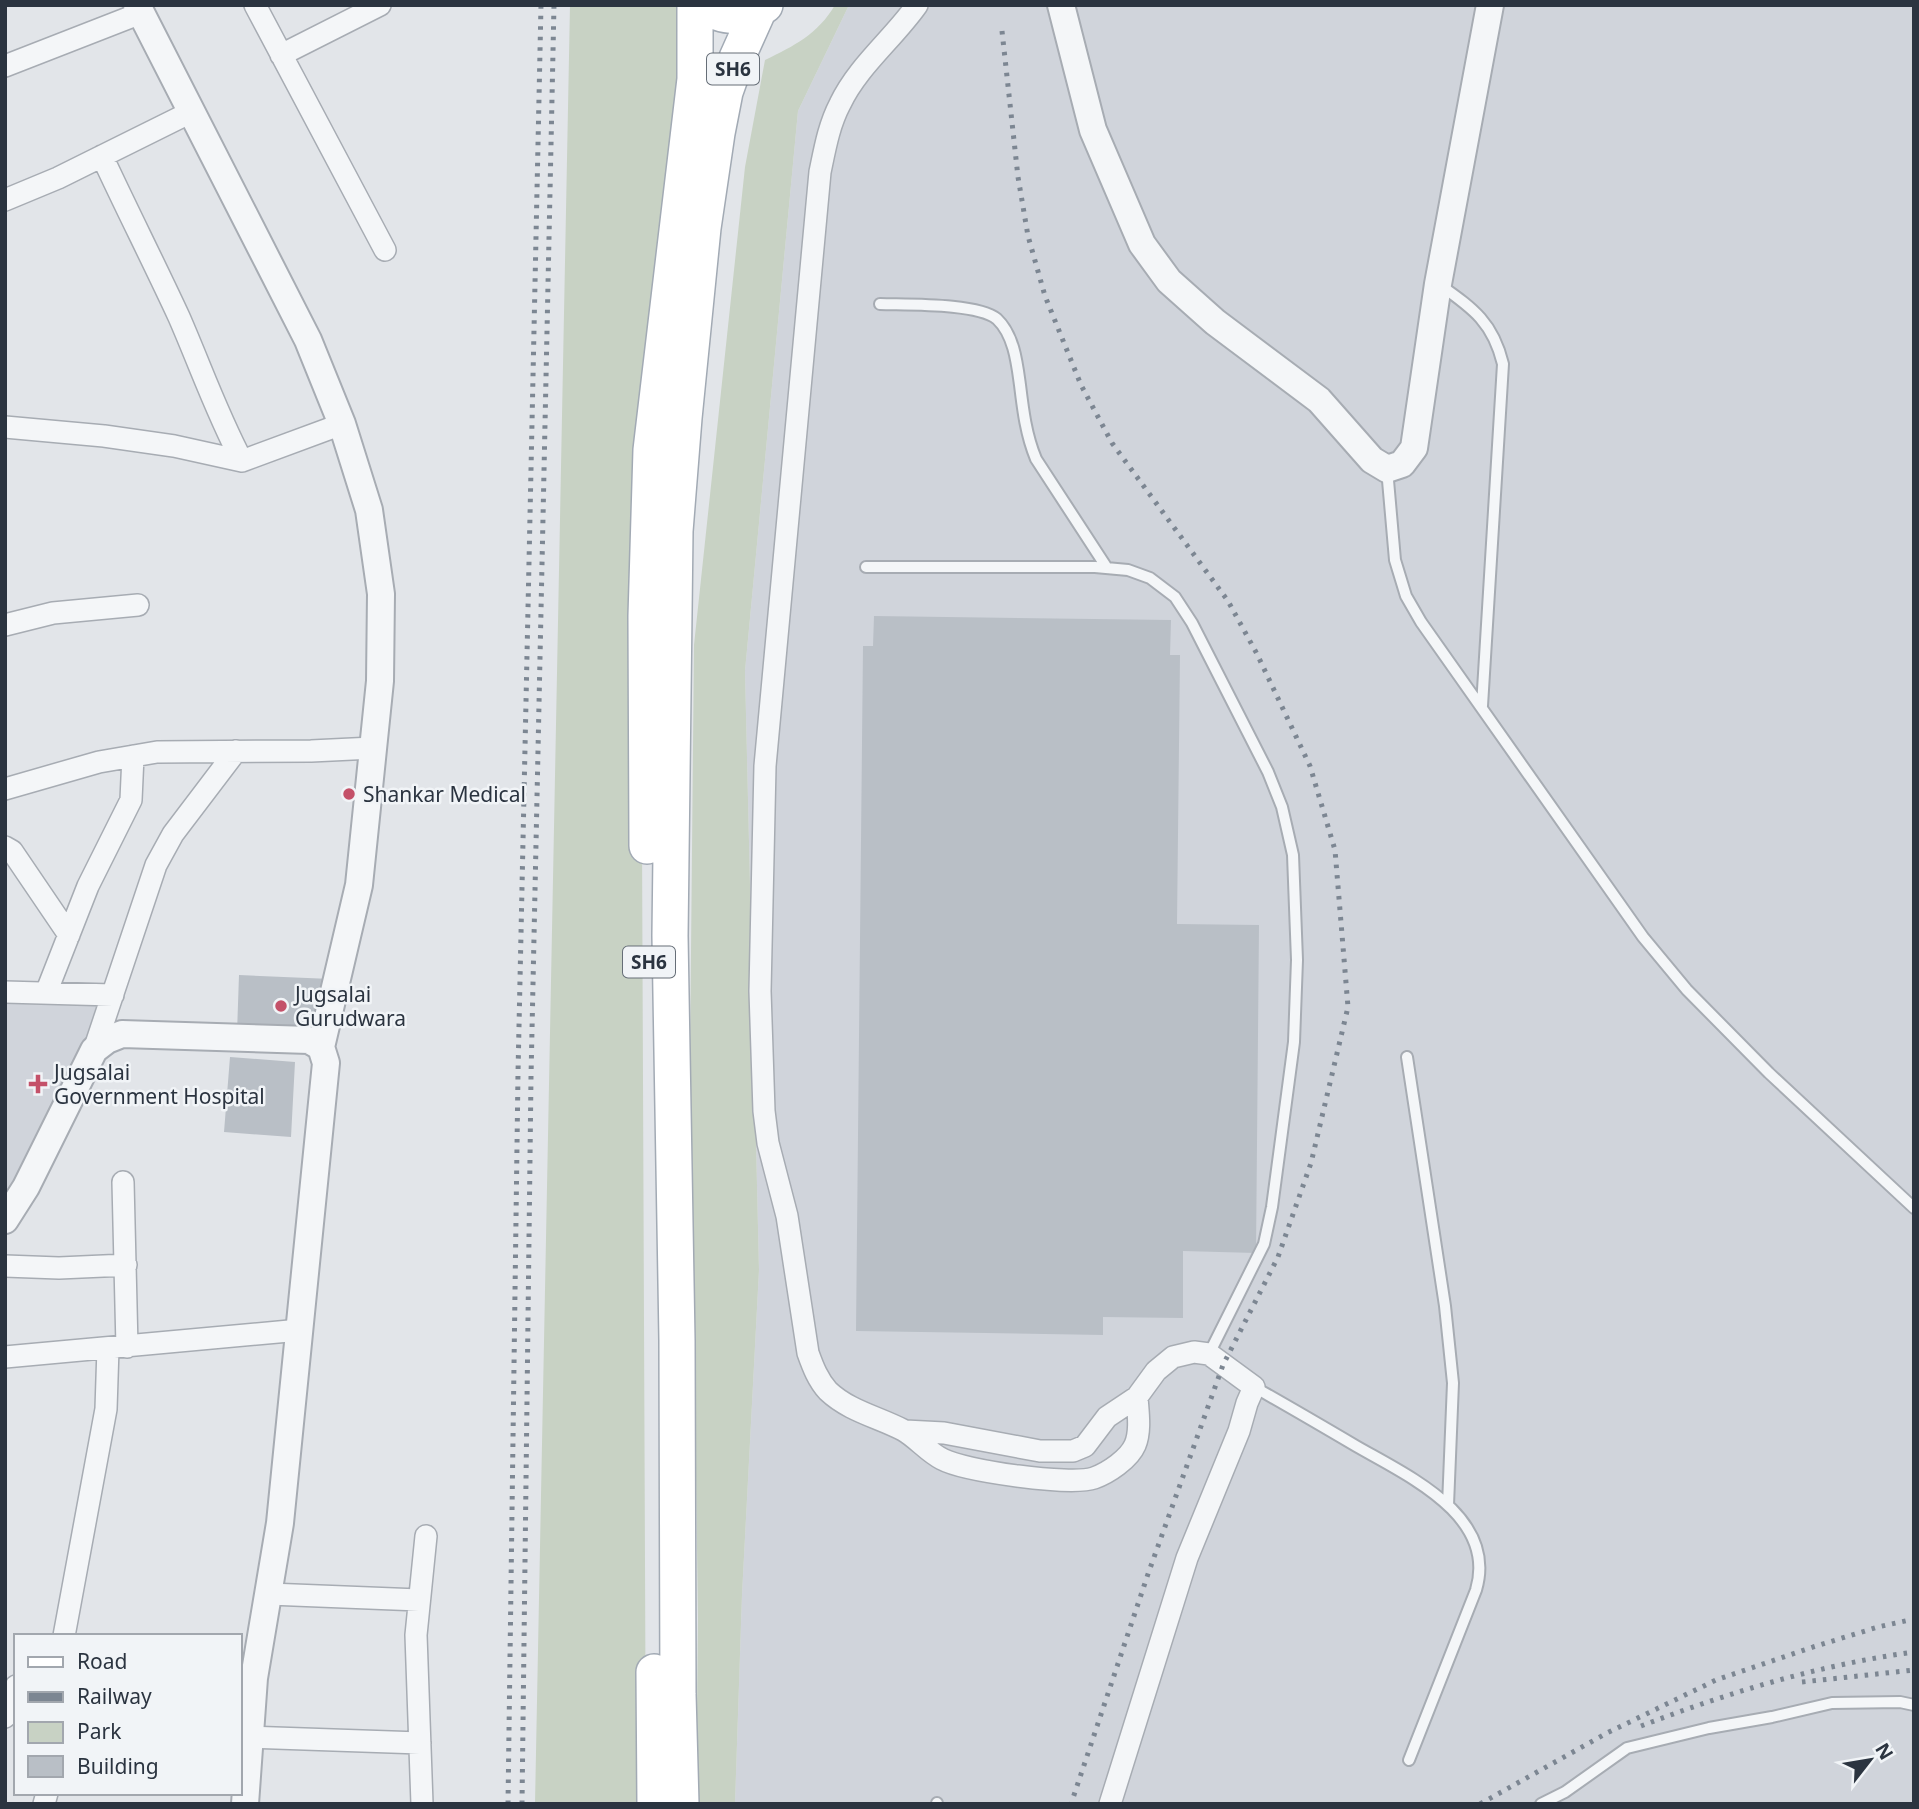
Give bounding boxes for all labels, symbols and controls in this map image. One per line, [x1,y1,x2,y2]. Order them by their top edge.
road number: SH6 [707,54,759,85]
place label: Shankar Medical [363,780,526,808]
marker: Shankar Medical [341,786,357,802]
road number: SH6 [623,946,675,978]
place label: Jugsalai Gurudwara [293,980,406,1032]
marker: Jugsalai Gurudwara [273,998,289,1014]
place label: Jugsalai Government Hospital [52,1058,265,1110]
marker: Jugsalai Government Hospital [28,1074,48,1094]
legend [14,1634,242,1795]
text: Road [77,1647,127,1675]
text: Railway [77,1682,152,1710]
text: Park [77,1717,122,1745]
north arrow [1835,1725,1905,1795]
text: N [1869,1738,1900,1765]
text: Building [77,1752,159,1780]

